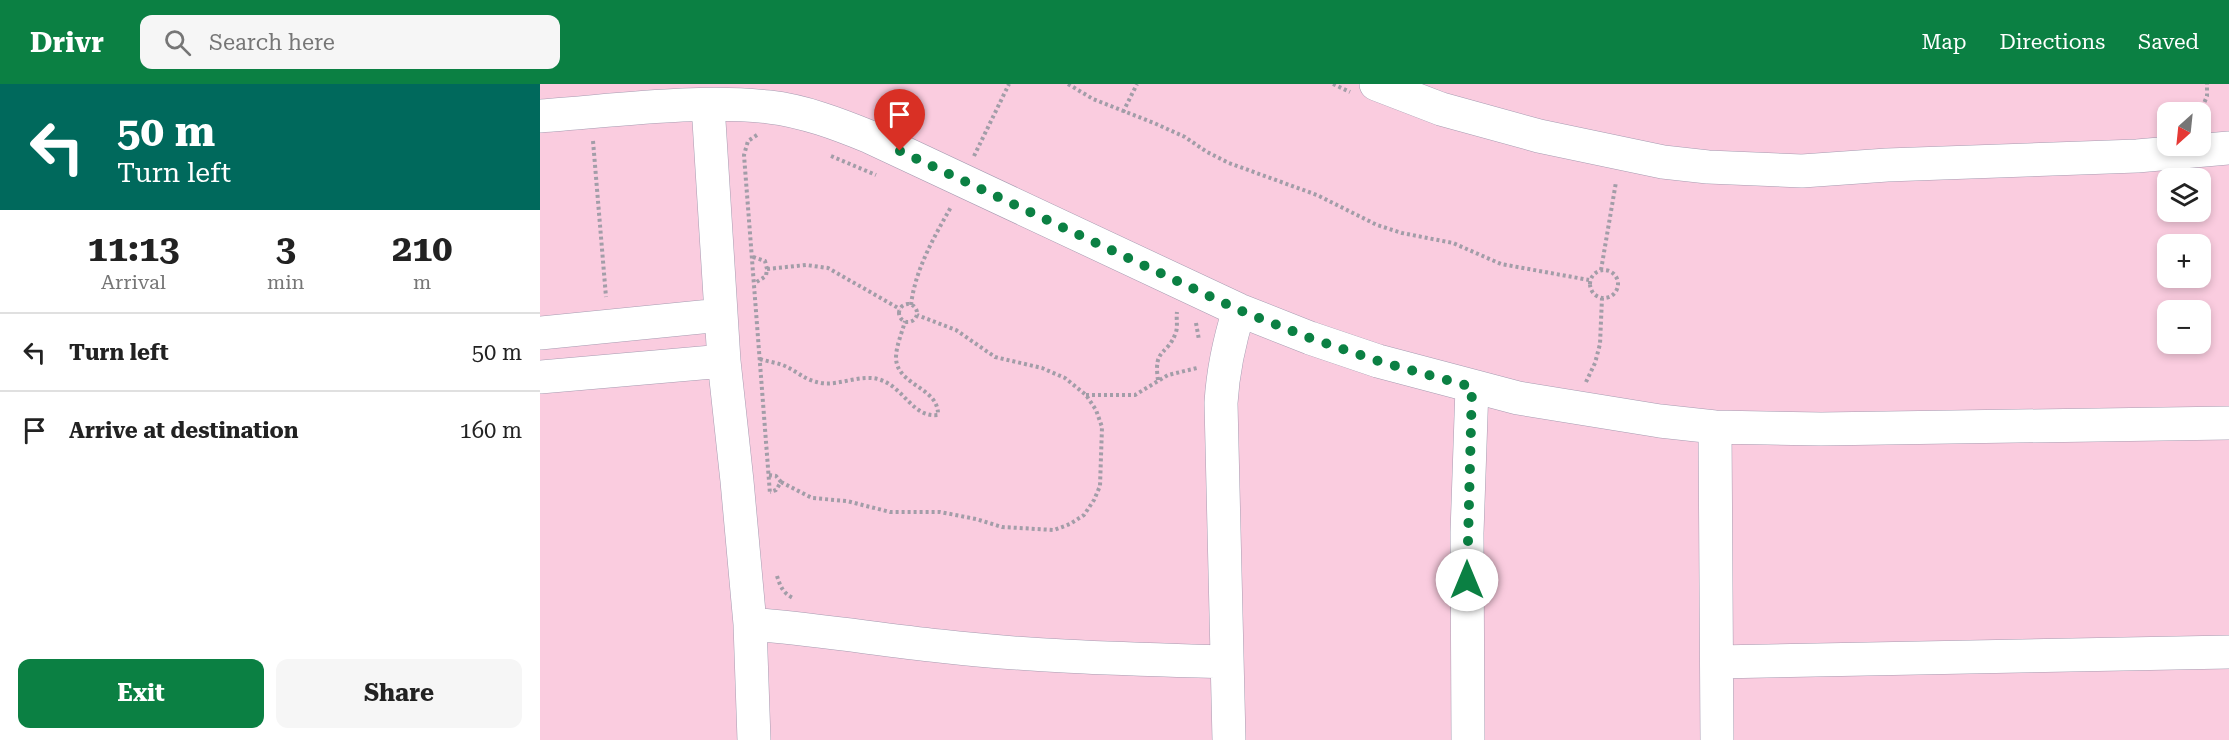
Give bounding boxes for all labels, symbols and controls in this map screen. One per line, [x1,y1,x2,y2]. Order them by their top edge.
search box [140,15,560,69]
text: Drivr [30,26,104,59]
icon: search [161,26,194,59]
text: Search here [209,30,335,55]
text: Map [1922,30,1966,54]
text: Directions [1999,30,2105,54]
text: Saved [2138,30,2199,54]
pin [874,89,925,151]
icon: arrive [883,98,916,131]
north arrow [2157,102,2211,156]
map controls [2157,102,2211,354]
text: 50 m [117,107,215,156]
icon: left [18,108,96,186]
text: Turn left [117,157,231,189]
button: layers [2157,168,2211,222]
text: 11:13 [88,228,179,270]
text: 3 [276,228,296,270]
text: 210 [392,228,452,270]
button: + [2157,234,2211,288]
text: Arrival [101,270,166,294]
text: min [267,270,304,294]
text: m [413,270,431,294]
button: − [2157,300,2211,354]
icon: left [18,336,51,369]
text: Turn left [69,340,169,365]
text: 50 m [472,340,522,365]
icon: arrive [18,414,51,447]
text: Arrive at destination [69,418,298,443]
text: 160 m [459,418,522,443]
position arrow [1435,548,1499,612]
button: Exit [18,659,264,728]
button: Share [276,659,522,728]

